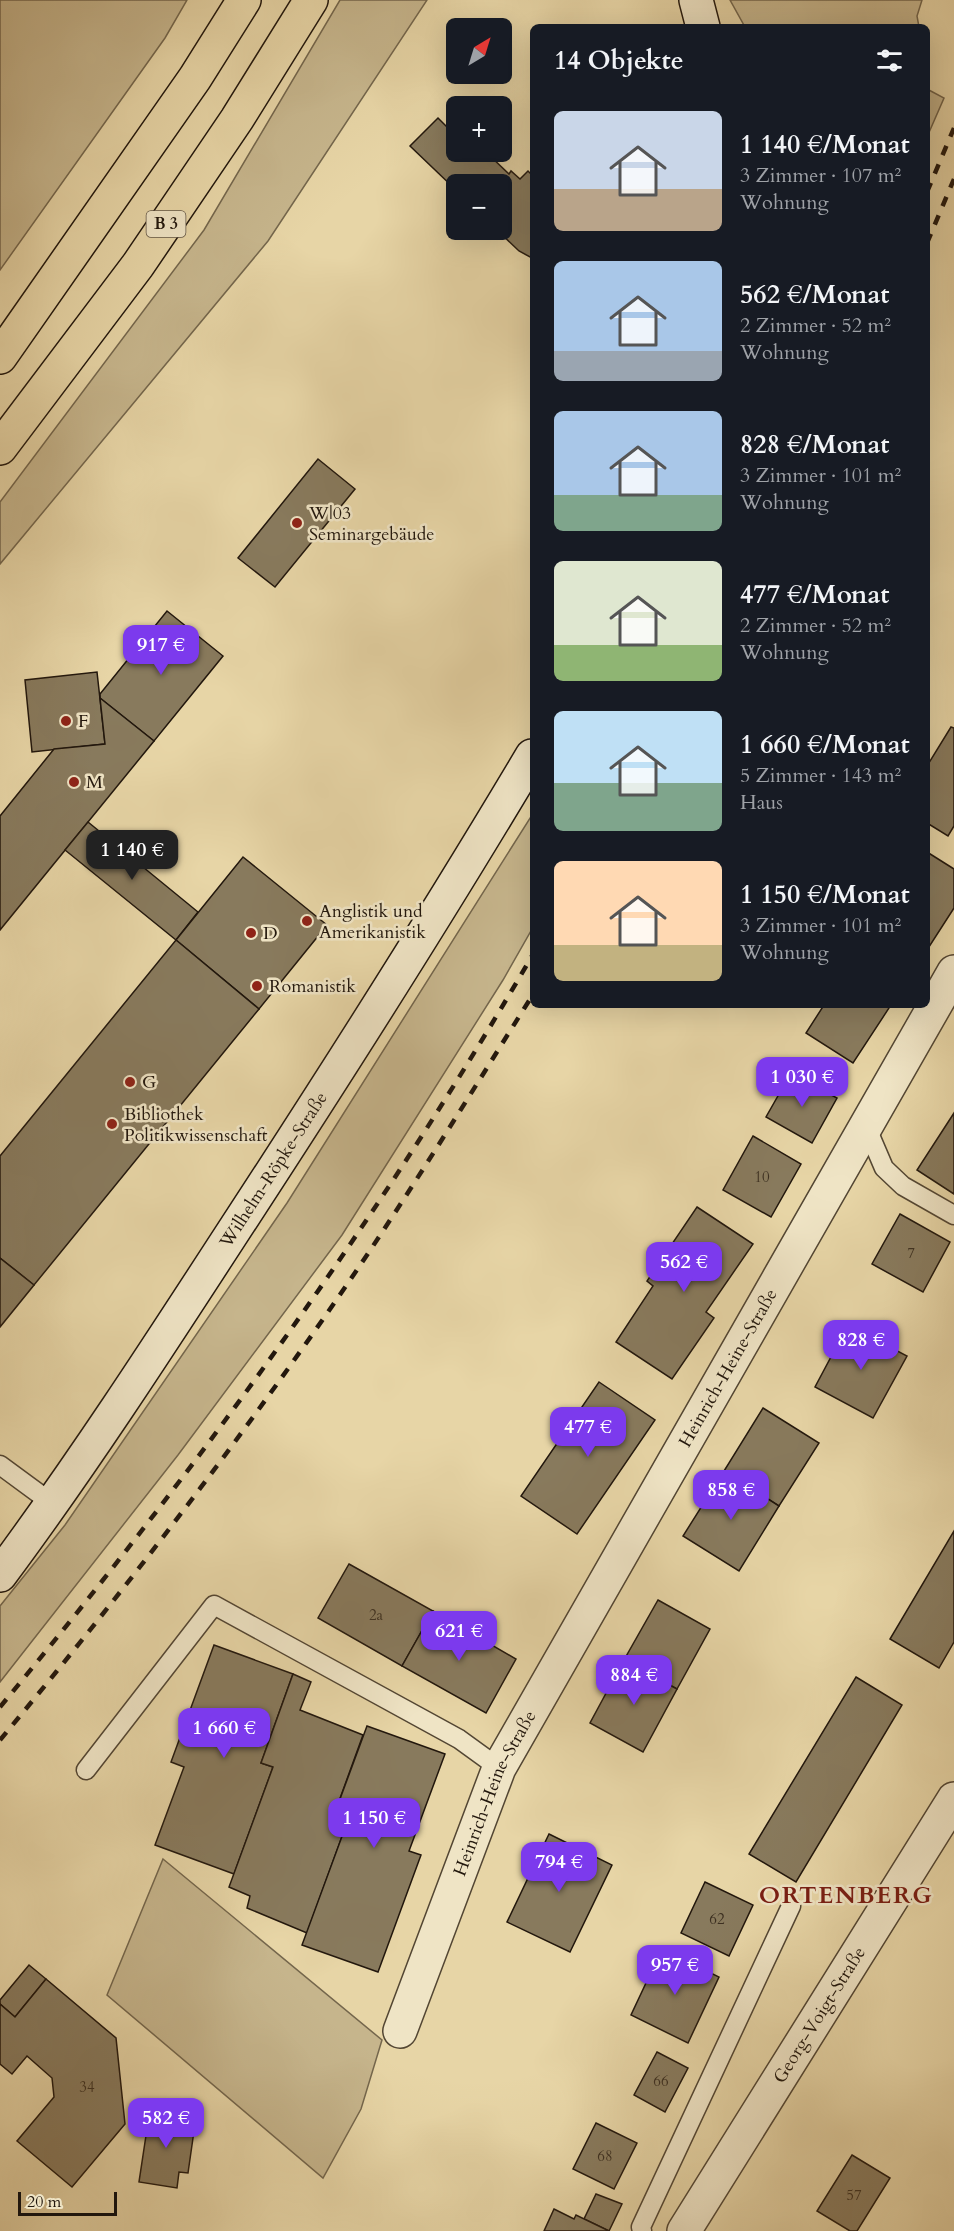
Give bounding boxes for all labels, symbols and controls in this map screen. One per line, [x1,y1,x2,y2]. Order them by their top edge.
north arrow [446,18,512,84]
map controls [446,18,512,240]
text: 14 Objekte [554,43,684,78]
icon: filters [873,44,906,77]
button: + [446,96,512,162]
text: 1 140 €/Monat [740,127,910,162]
icon: home [602,135,674,207]
text: 3 Zimmer · 107 m² [740,162,901,189]
button: − [446,174,512,240]
text: Wohnung [740,189,829,216]
road number: B 3 [146,211,186,237]
text: 562 €/Monat [740,277,889,312]
icon: home [602,285,674,357]
text: 2 Zimmer · 52 m² [740,312,891,339]
text: Wohnung [740,339,829,366]
text: 828 €/Monat [740,427,889,462]
icon: home [602,435,674,507]
text: 3 Zimmer · 101 m² [740,462,901,489]
text: Wohnung [740,489,829,516]
place label: W|03 Seminargebäude [308,501,435,547]
marker: W|03 Seminargebäude [290,516,304,530]
text: 477 €/Monat [740,577,889,612]
icon: home [602,585,674,657]
text: 2 Zimmer · 52 m² [740,612,891,639]
pin: 917 € [119,625,203,676]
text: 917 € [137,631,185,658]
text: Wohnung [740,639,829,666]
place label: F [78,709,88,734]
marker: F [59,714,73,728]
text: 1 660 €/Monat [740,727,910,762]
icon: home [602,735,674,807]
text: 5 Zimmer · 143 m² [740,762,901,789]
place label: M [86,770,103,795]
marker: M [67,775,81,789]
text: Haus [740,789,783,816]
pin: 1 140 € [77,830,187,881]
text: 1 140 € [100,836,164,863]
text: 1 150 €/Monat [740,877,910,912]
icon: home [602,885,674,957]
place label: Anglistik und Amerikanistik [319,899,426,945]
text: 3 Zimmer · 101 m² [740,912,901,939]
marker: Anglistik und Amerikanistik [300,914,314,928]
place label: D [263,921,278,946]
marker: D [244,926,258,940]
text: Wohnung [740,939,829,966]
place label: Romanistik [269,974,356,999]
marker: Romanistik [250,979,264,993]
pin: 1 030 € [747,1057,857,1108]
text: 1 030 € [770,1063,834,1090]
place label: G [142,1070,156,1095]
marker: G [123,1075,137,1089]
street label: Wilhelm-Röpke-Straße [213,1087,333,1253]
place label: Bibliothek Politikwissenschaft [124,1102,268,1148]
marker: Bibliothek Politikwissenschaft [105,1117,119,1131]
house number: 10 [754,1167,770,1187]
pin: 562 € [642,1242,726,1293]
house number: 7 [907,1243,915,1263]
text: 562 € [660,1248,708,1275]
street label: Heinrich-Heine-Straße [672,1284,783,1452]
pin: 828 € [819,1320,903,1371]
text: 828 € [837,1326,885,1353]
pin: 477 € [546,1407,630,1458]
text: 477 € [564,1413,612,1440]
pin: 858 € [689,1470,773,1521]
text: 858 € [707,1476,755,1503]
house number: 2a [369,1605,384,1625]
pin: 621 € [417,1611,501,1662]
text: 621 € [435,1617,483,1644]
pin: 884 € [592,1655,676,1706]
text: 884 € [610,1661,658,1688]
street label: Heinrich-Heine-Straße [447,1706,542,1880]
pin: 1 660 € [169,1708,279,1759]
text: 1 660 € [192,1714,256,1741]
pin: 1 150 € [319,1798,429,1849]
text: 1 150 € [342,1804,406,1831]
pin: 794 € [517,1842,601,1893]
text: 794 € [535,1848,583,1875]
district label: ORTENBERG [759,1879,933,1912]
house number: 62 [709,1909,725,1929]
street label: Georg-Voigt-Straße [767,1942,871,2088]
pin: 957 € [633,1945,717,1996]
text: 957 € [651,1951,699,1978]
house number: 66 [653,2071,669,2091]
house number: 34 [79,2077,95,2097]
pin: 582 € [124,2098,208,2149]
text: 582 € [142,2104,190,2131]
house number: 68 [597,2146,613,2166]
house number: 57 [846,2185,862,2205]
scale bar [18,2189,117,2216]
text: 20 m [27,2191,61,2213]

